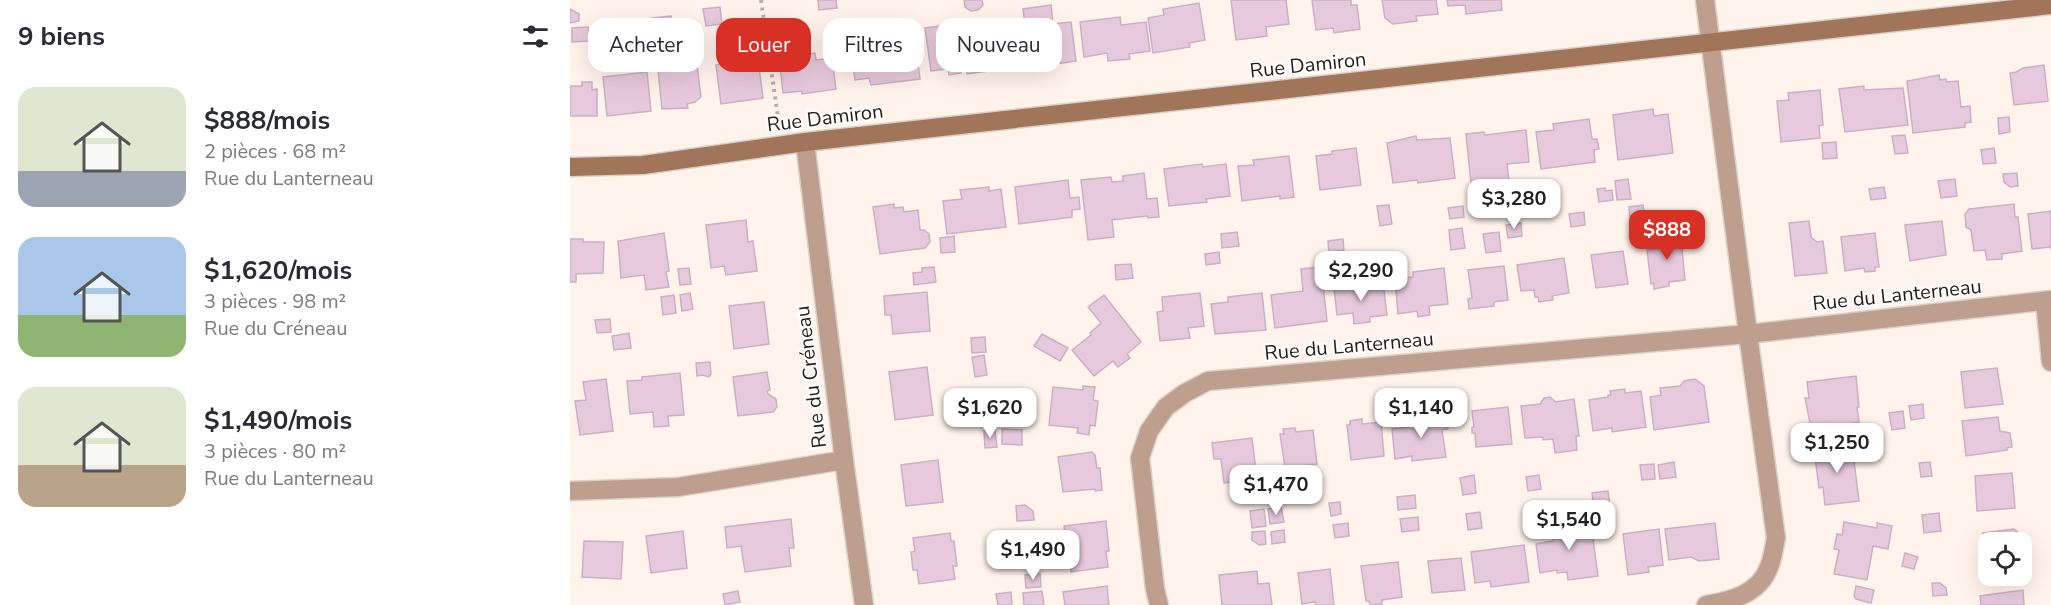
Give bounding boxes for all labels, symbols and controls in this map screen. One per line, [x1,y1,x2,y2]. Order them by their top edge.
chip: Acheter [588,18,704,72]
chip: Louer [716,18,811,72]
chip: Filtres [823,18,924,72]
chip: Nouveau [936,18,1062,72]
text: 9 biens [18,19,105,54]
icon: filters [519,20,552,53]
street label: Rue Damiron [1248,45,1368,85]
street label: Rue Damiron [765,97,885,139]
text: $888/mois [204,103,330,138]
icon: home [66,111,138,183]
text: 2 pièces · 68 m² [204,138,346,165]
text: Rue du Lanterneau [204,165,374,192]
pin: $3,280 [1465,179,1563,230]
text: $3,280 [1482,185,1546,212]
pin: $888 [1631,210,1703,261]
text: $888 [1643,216,1691,243]
pin: $2,290 [1312,251,1410,302]
text: $1,620/mois [204,253,352,288]
text: $2,290 [1329,257,1393,284]
icon: home [66,261,138,333]
street label: Rue du Lanterneau [1811,273,1983,317]
text: 3 pièces · 98 m² [204,288,346,315]
street label: Rue du Créneau [789,304,833,450]
text: Rue du Créneau [204,315,347,342]
street label: Rue du Lanterneau [1263,325,1435,367]
pin: $1,620 [941,388,1039,439]
pin: $1,140 [1372,388,1470,439]
text: $1,620 [958,394,1022,421]
text: $1,140 [1389,394,1453,421]
text: $1,490/mois [204,403,352,438]
icon: home [66,411,138,483]
pin: $1,250 [1788,423,1886,474]
text: $1,250 [1805,429,1869,456]
text: 3 pièces · 80 m² [204,438,346,465]
text: Rue du Lanterneau [204,465,374,492]
pin: $1,470 [1227,465,1325,516]
text: $1,470 [1244,471,1308,498]
pin: $1,540 [1520,500,1618,551]
text: $1,540 [1537,506,1601,533]
pin: $1,490 [984,530,1082,581]
map controls [1978,532,2032,586]
button: locate [1978,532,2032,586]
text: $1,490 [1001,536,1065,563]

